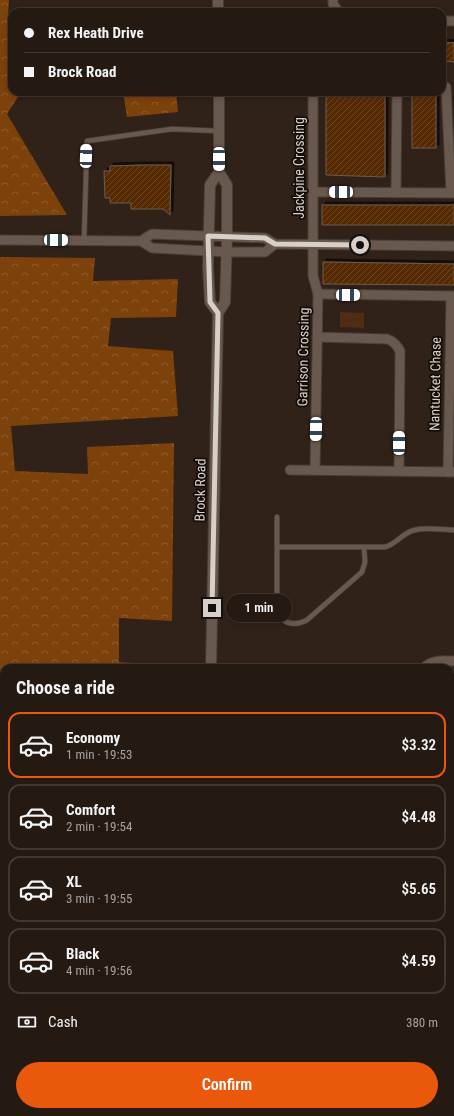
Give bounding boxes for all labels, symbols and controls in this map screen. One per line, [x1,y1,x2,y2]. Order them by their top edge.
text: Rex Heath Drive [48,24,144,42]
text: Brock Road [48,63,116,81]
street label: Jackpine Crossing [291,117,307,219]
car [80,144,92,168]
car [213,147,225,171]
car [329,186,353,198]
car [44,234,68,246]
route start [351,236,369,254]
car [336,289,360,301]
street label: Garrison Crossing [294,307,312,407]
street label: Nantucket Chase [426,336,444,431]
car [310,417,322,441]
car [393,431,405,455]
street label: Brock Road [191,458,209,522]
callout: 1 min [226,594,292,622]
route end [203,599,221,617]
text: 1 min [245,600,273,615]
text: Choose a ride [16,677,115,698]
icon: car [18,727,54,763]
text: Economy [66,729,120,747]
text: $3.32 [402,736,436,754]
text: 1 min · 19:53 [66,747,132,762]
icon: car [18,799,54,835]
text: Comfort [66,801,115,819]
text: $4.48 [402,808,436,826]
text: 2 min · 19:54 [66,819,132,834]
icon: car [18,871,54,907]
text: XL [66,873,82,891]
text: $5.65 [402,880,436,898]
text: 3 min · 19:55 [66,891,132,906]
icon: car [18,943,54,979]
text: Black [66,945,99,963]
text: $4.59 [402,952,436,970]
text: 4 min · 19:56 [66,963,132,978]
icon: cash [16,1011,38,1033]
text: Cash [48,1013,78,1031]
text: 380 m [406,1015,438,1030]
button: Confirm [16,1062,438,1108]

